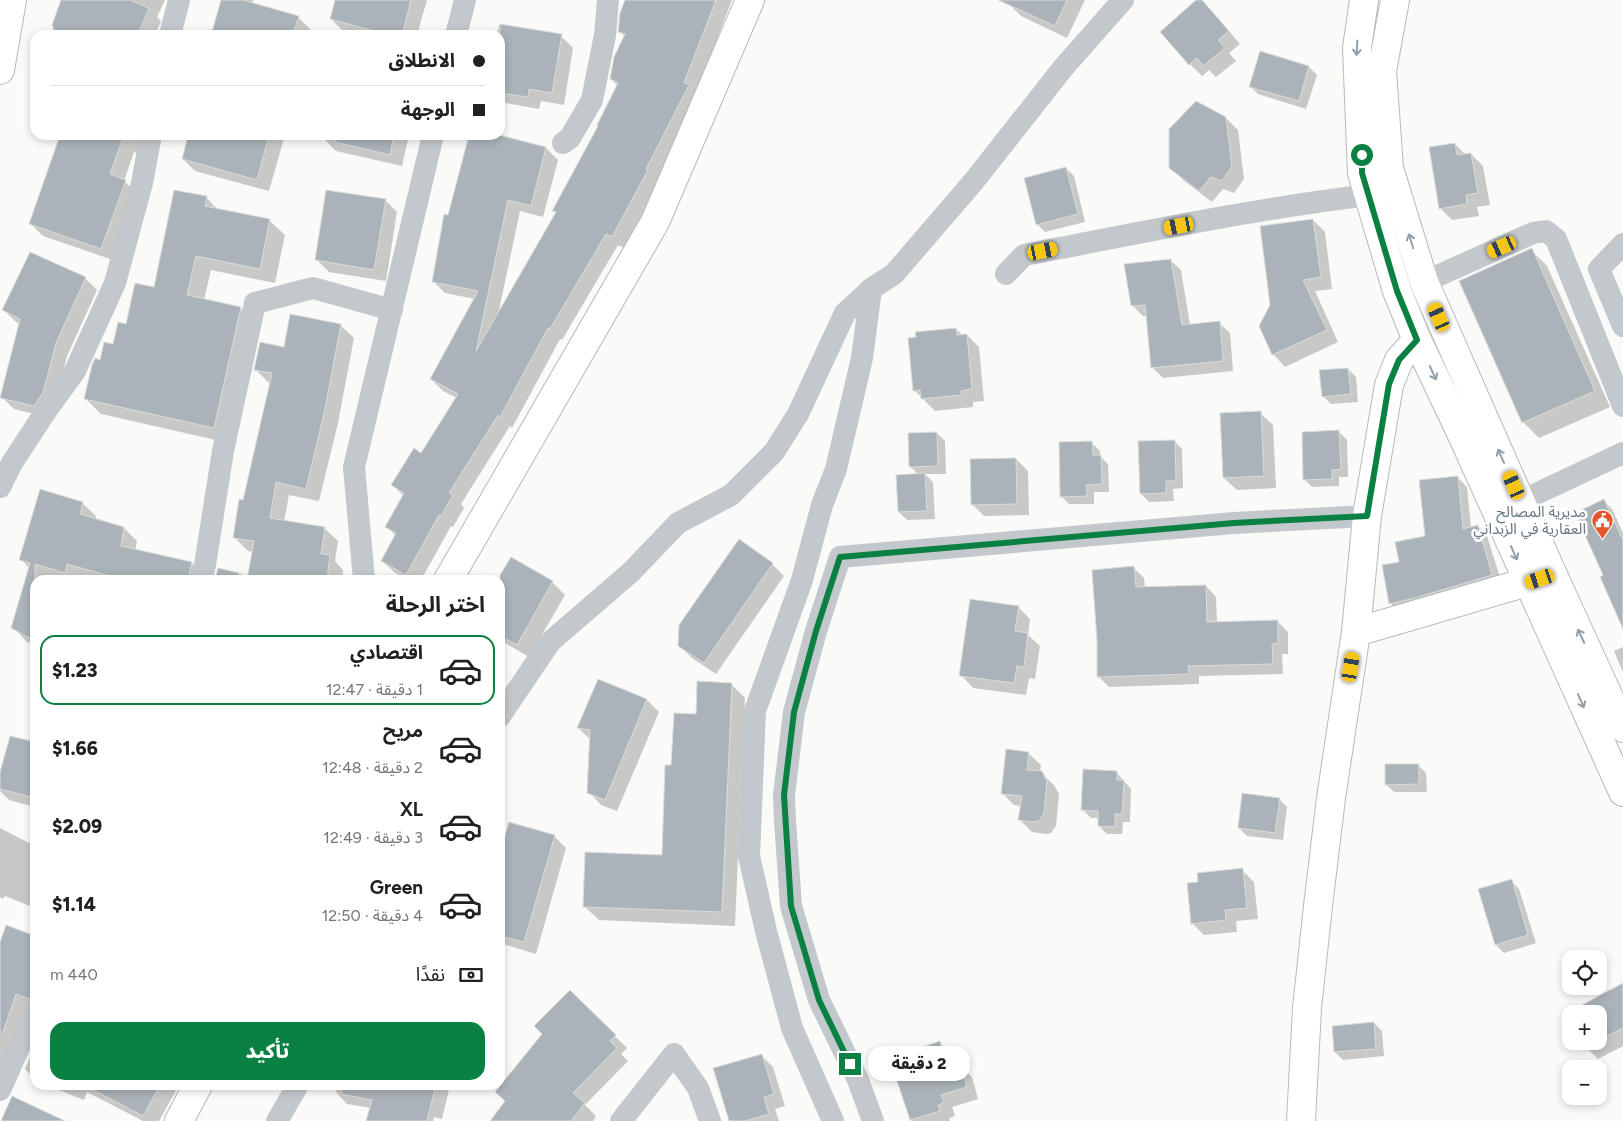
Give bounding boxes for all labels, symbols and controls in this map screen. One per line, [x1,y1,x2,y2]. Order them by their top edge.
one-way arrow [1353,40,1362,56]
text: الانطلاق [389,49,455,72]
text: الوجهة [401,98,455,121]
route start [1351,144,1373,166]
car [1162,216,1195,236]
one-way arrow [1406,234,1416,250]
car [1485,234,1518,260]
car [1026,241,1059,261]
car [1426,300,1451,334]
one-way arrow [1428,365,1438,380]
one-way arrow [1495,449,1505,464]
car [1501,468,1526,502]
place label: مديرية المصالح العقارية في الزبداني [1473,503,1586,540]
public building icon: مديرية المصالح العقارية في الزبداني [1590,509,1614,540]
one-way arrow [1510,545,1520,560]
car [1523,567,1556,591]
text: اختر الرحلة [386,591,485,618]
one-way arrow [1576,629,1585,644]
text: اقتصادي [350,641,423,664]
icon: car [438,648,483,693]
car [1341,651,1360,683]
text: $1.23 [52,659,97,682]
text: 1 دقيقة · 12:47 [326,680,423,699]
one-way arrow [1577,693,1587,708]
text: مريح [383,719,423,742]
icon: car [438,726,483,771]
text: $1.66 [52,737,98,760]
text: 2 دقيقة · 12:48 [322,758,423,777]
text: XL [400,798,423,821]
icon: car [438,804,483,849]
text: $2.09 [52,815,102,838]
text: 3 دقيقة · 12:49 [323,828,423,847]
text: Green [370,876,423,899]
icon: car [438,882,483,927]
text: $1.14 [52,893,96,916]
text: 4 دقيقة · 12:50 [322,906,423,925]
map controls [1562,950,1607,1105]
button: locate [1562,950,1607,995]
icon: cash [457,961,485,989]
text: نقدًا [416,963,445,986]
text: 440 m [50,965,98,984]
button: + [1562,1005,1607,1050]
button: تأكيد [50,1022,485,1080]
callout: 2 دقيقة [868,1046,970,1082]
route end [839,1053,861,1075]
text: 2 دقيقة [892,1054,946,1073]
button: − [1562,1060,1607,1105]

